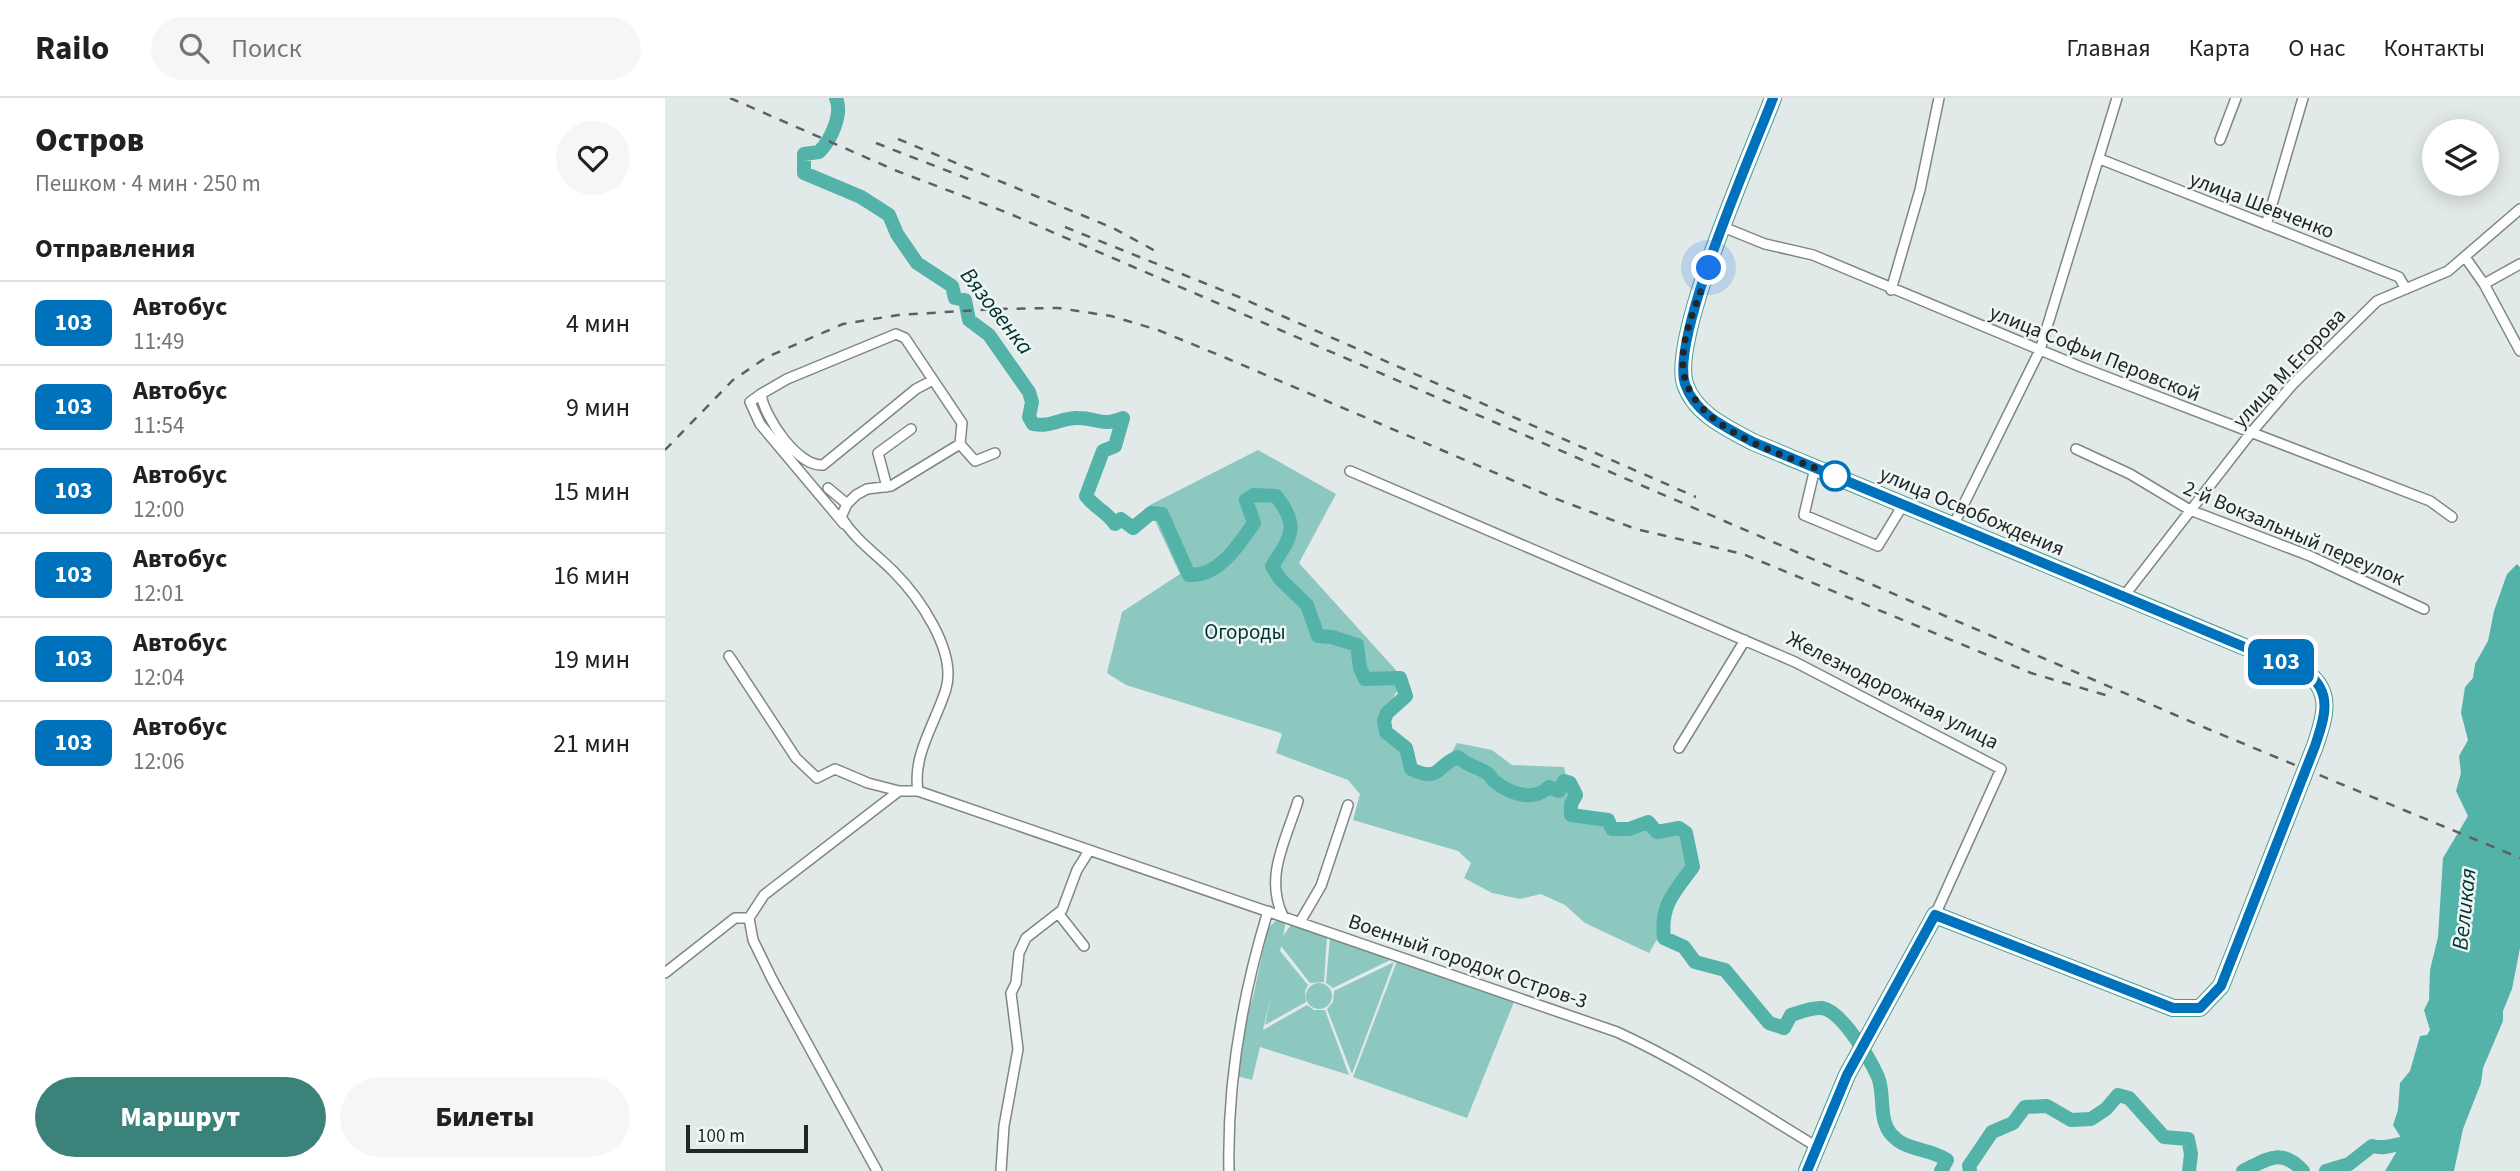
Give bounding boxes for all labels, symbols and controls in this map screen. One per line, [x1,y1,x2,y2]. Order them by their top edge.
search box [151,17,641,80]
text: Railo [35,25,109,72]
icon: search [175,29,213,67]
text: Поиск [231,30,302,67]
text: Главная [2066,31,2151,66]
text: Карта [2189,31,2250,66]
text: О нас [2288,31,2345,66]
text: Контакты [2383,31,2485,66]
text: Остров [35,117,144,164]
map controls [2422,119,2499,196]
button: layers [2422,119,2499,196]
button: heart [556,121,630,195]
street label: улица Шевченко [2185,164,2339,246]
text: Пешком · 4 мин · 250 m [35,167,261,200]
text: Отправления [35,230,195,267]
your location [1691,250,1726,285]
water label: Вязовенка [952,260,1042,362]
text: Автобус [133,288,227,325]
street label: улица Софьи Перовской [1985,297,2205,409]
street label: улица М.Егорова [2225,301,2353,435]
text: 103 [54,305,93,340]
text: 4 мин [566,305,630,342]
text: 11:49 [133,325,184,358]
text: Автобус [133,372,227,409]
text: 103 [54,389,93,424]
text: 9 мин [566,389,630,426]
text: 11:54 [133,409,184,442]
text: Автобус [133,456,227,493]
street label: улица Освобождения [1875,458,2069,564]
unlabelled marker [1820,461,1850,491]
text: 103 [54,473,93,508]
text: 15 мин [553,473,630,510]
street label: 2-й Вокзальный переулок [2179,473,2410,593]
text: 12:00 [133,493,184,526]
text: Автобус [133,540,227,577]
text: 103 [54,557,93,592]
text: 16 мин [553,557,630,594]
text: 12:01 [133,577,184,610]
park label: Огороды [1204,617,1286,647]
street label: Железнодорожная улица [1782,623,2004,757]
text: Автобус [133,624,227,661]
line badge: 103 [2241,639,2321,685]
text: 103 [54,641,93,676]
text: 19 мин [553,641,630,678]
text: 103 [2262,644,2300,679]
text: 12:04 [133,661,184,694]
text: Автобус [133,708,227,745]
text: 103 [54,725,93,760]
text: 21 мин [553,725,630,762]
text: 12:06 [133,745,184,778]
water label: Великая [2443,866,2485,952]
street label: Военный городок Остров-3 [1344,906,1592,1016]
button: Маршрут [35,1077,326,1157]
button: Билеты [340,1077,630,1157]
scale bar [686,1122,809,1154]
text: 100 m [697,1123,745,1150]

